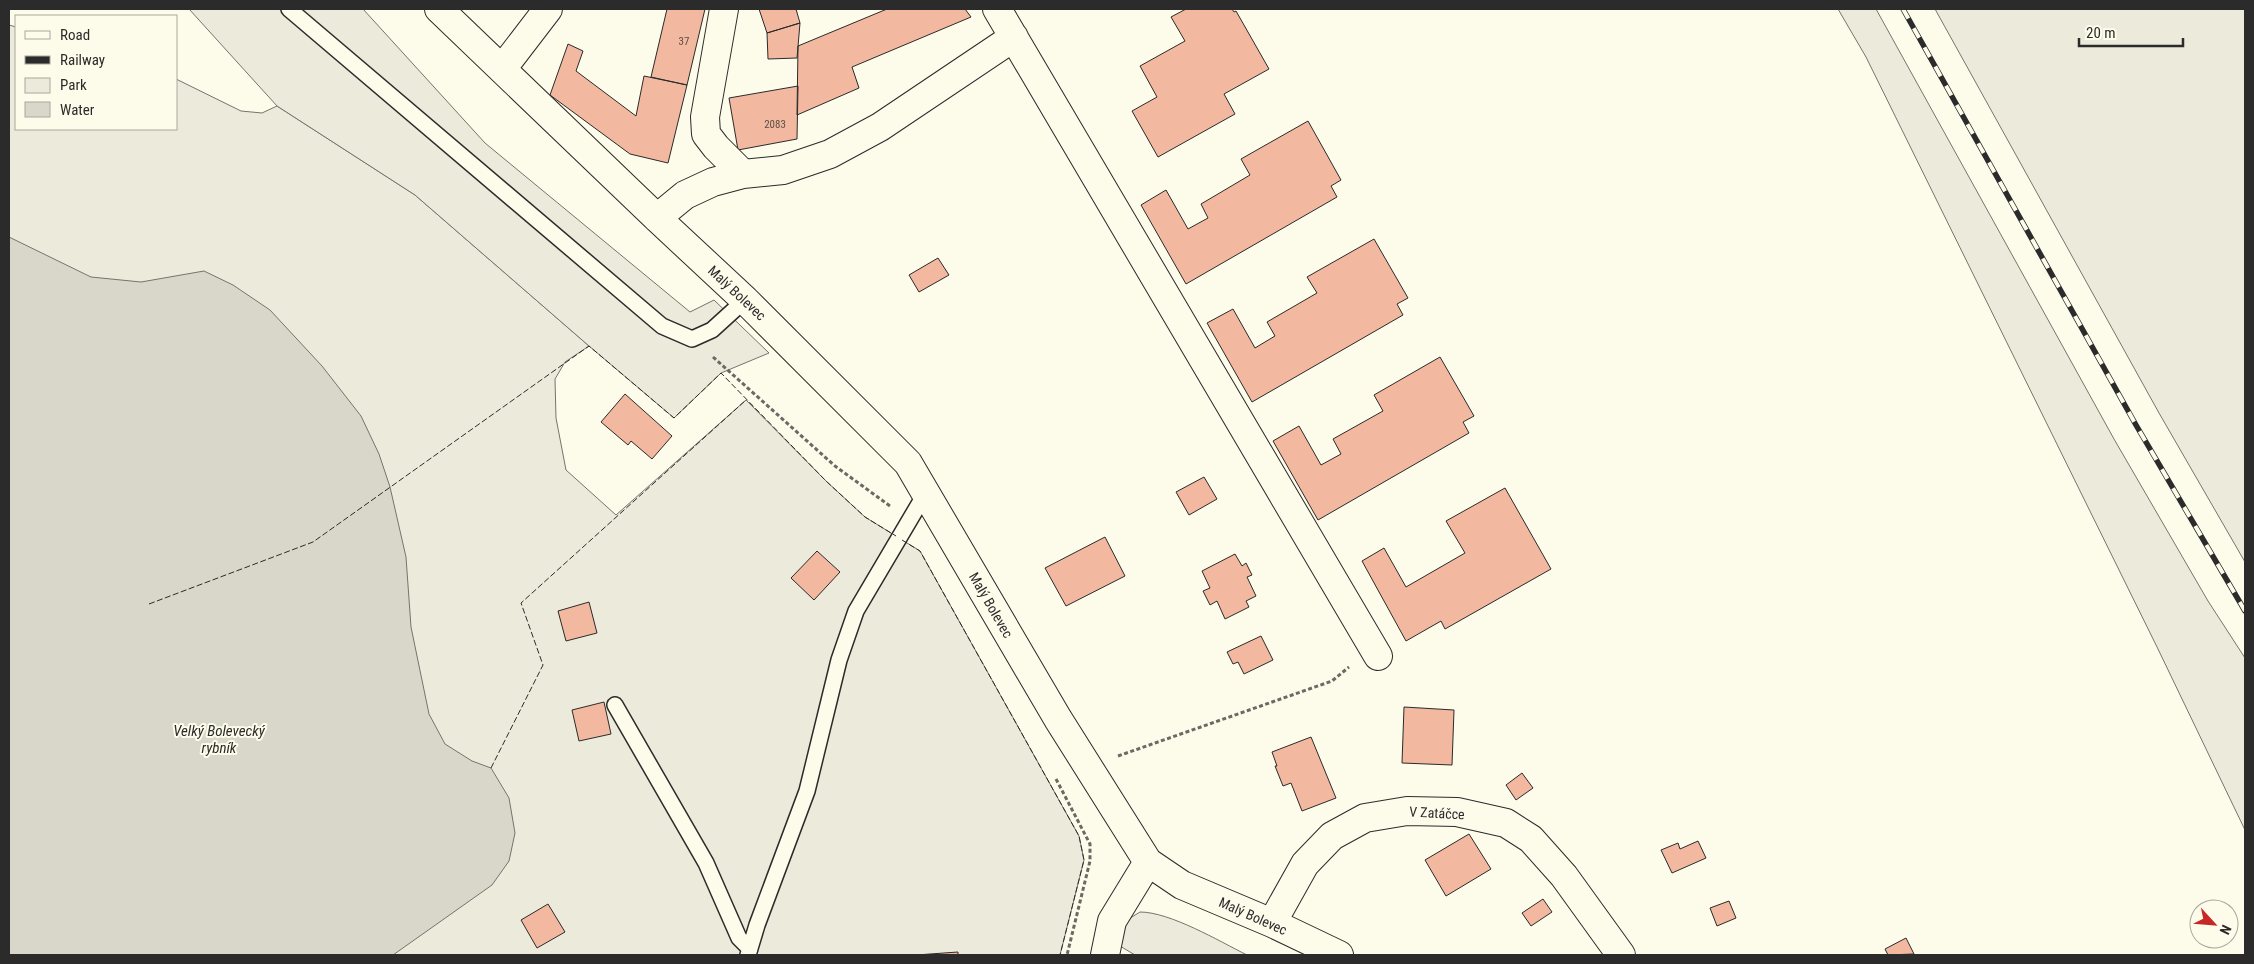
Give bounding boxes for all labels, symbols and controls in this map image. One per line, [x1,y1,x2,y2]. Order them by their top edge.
legend [15,15,178,130]
scale bar [2079,15,2183,47]
text: 20 m [2086,24,2116,42]
text: Road [60,26,90,44]
house number: 37 [679,35,689,48]
text: Railway [60,51,105,69]
text: Park [60,76,87,94]
text: Water [60,101,95,119]
house number: 2083 [764,118,786,131]
street label: Malý Bolevec [705,262,769,324]
street label: Malý Bolevec [966,569,1016,641]
water label: Velký Bolevecký rybník [173,722,266,757]
street label: V Zatáčce [1409,804,1466,822]
street label: Malý Bolevec [1216,894,1290,938]
north arrow [2189,899,2239,949]
text: N [2217,922,2235,937]

